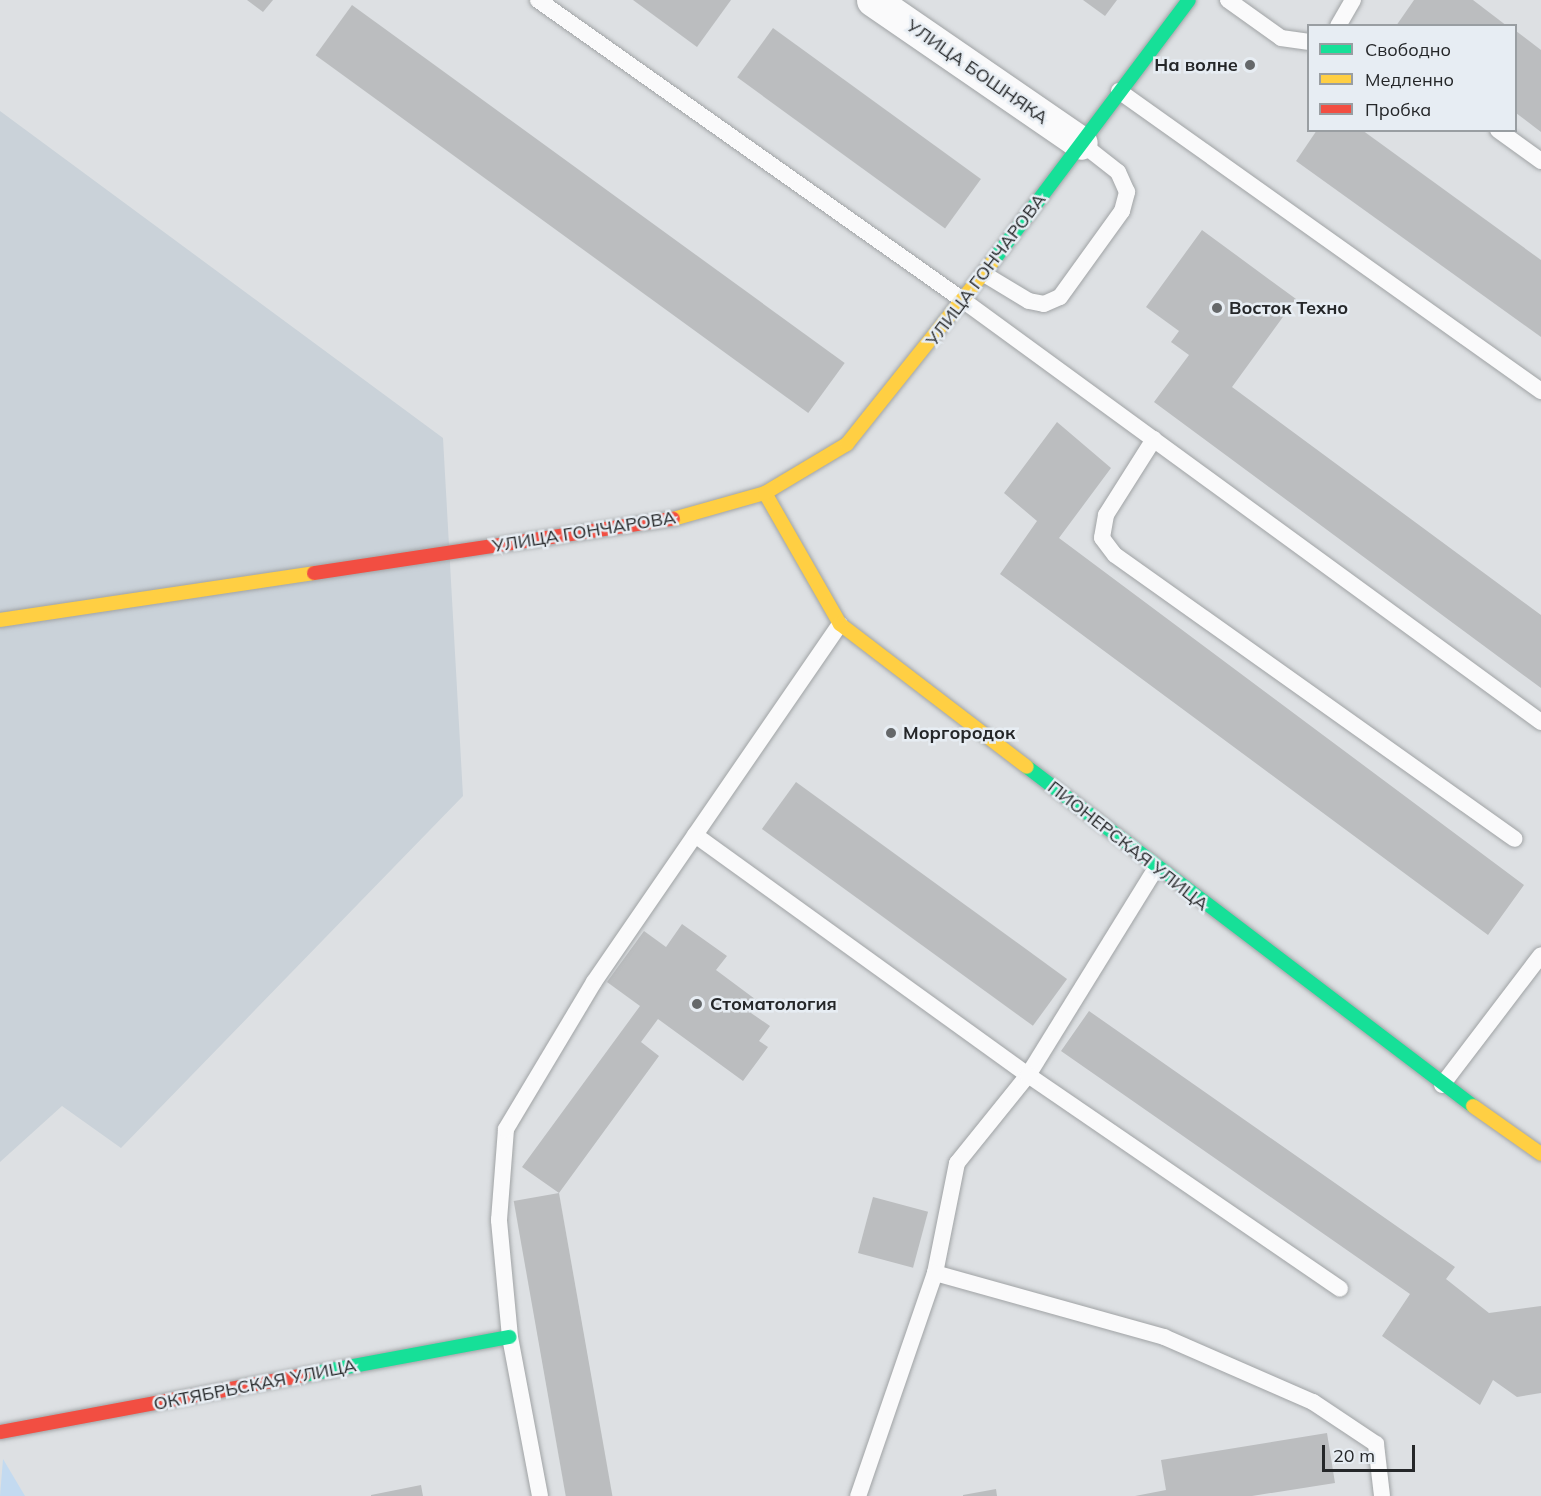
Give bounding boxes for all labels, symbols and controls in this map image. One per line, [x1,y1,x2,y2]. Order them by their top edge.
street label: УЛИЦА БОШНЯКА [902,15,1052,129]
legend [1307,24,1517,132]
text: Свободно [1365,38,1451,61]
place label: На волне [1154,54,1238,76]
marker: На волне [1243,58,1257,72]
text: Медленно [1365,68,1454,91]
text: Пробка [1365,98,1431,121]
street label: УЛИЦА ГОНЧАРОВА [922,189,1050,351]
place label: Восток Техно [1229,297,1348,319]
marker: Восток Техно [1210,301,1224,315]
street label: УЛИЦА ГОНЧАРОВА [491,507,677,557]
place label: Моргородок [903,722,1015,744]
marker: Моргородок [884,726,898,740]
street label: ПИОНЕРСКАЯ УЛИЦА [1043,777,1213,915]
place label: Стоматология [710,993,837,1015]
marker: Стоматология [688,995,706,1013]
street label: ОКТЯБРЬСКАЯ УЛИЦА [152,1355,358,1415]
scale bar [1325,1433,1418,1471]
text: 20 m [1333,1444,1375,1467]

